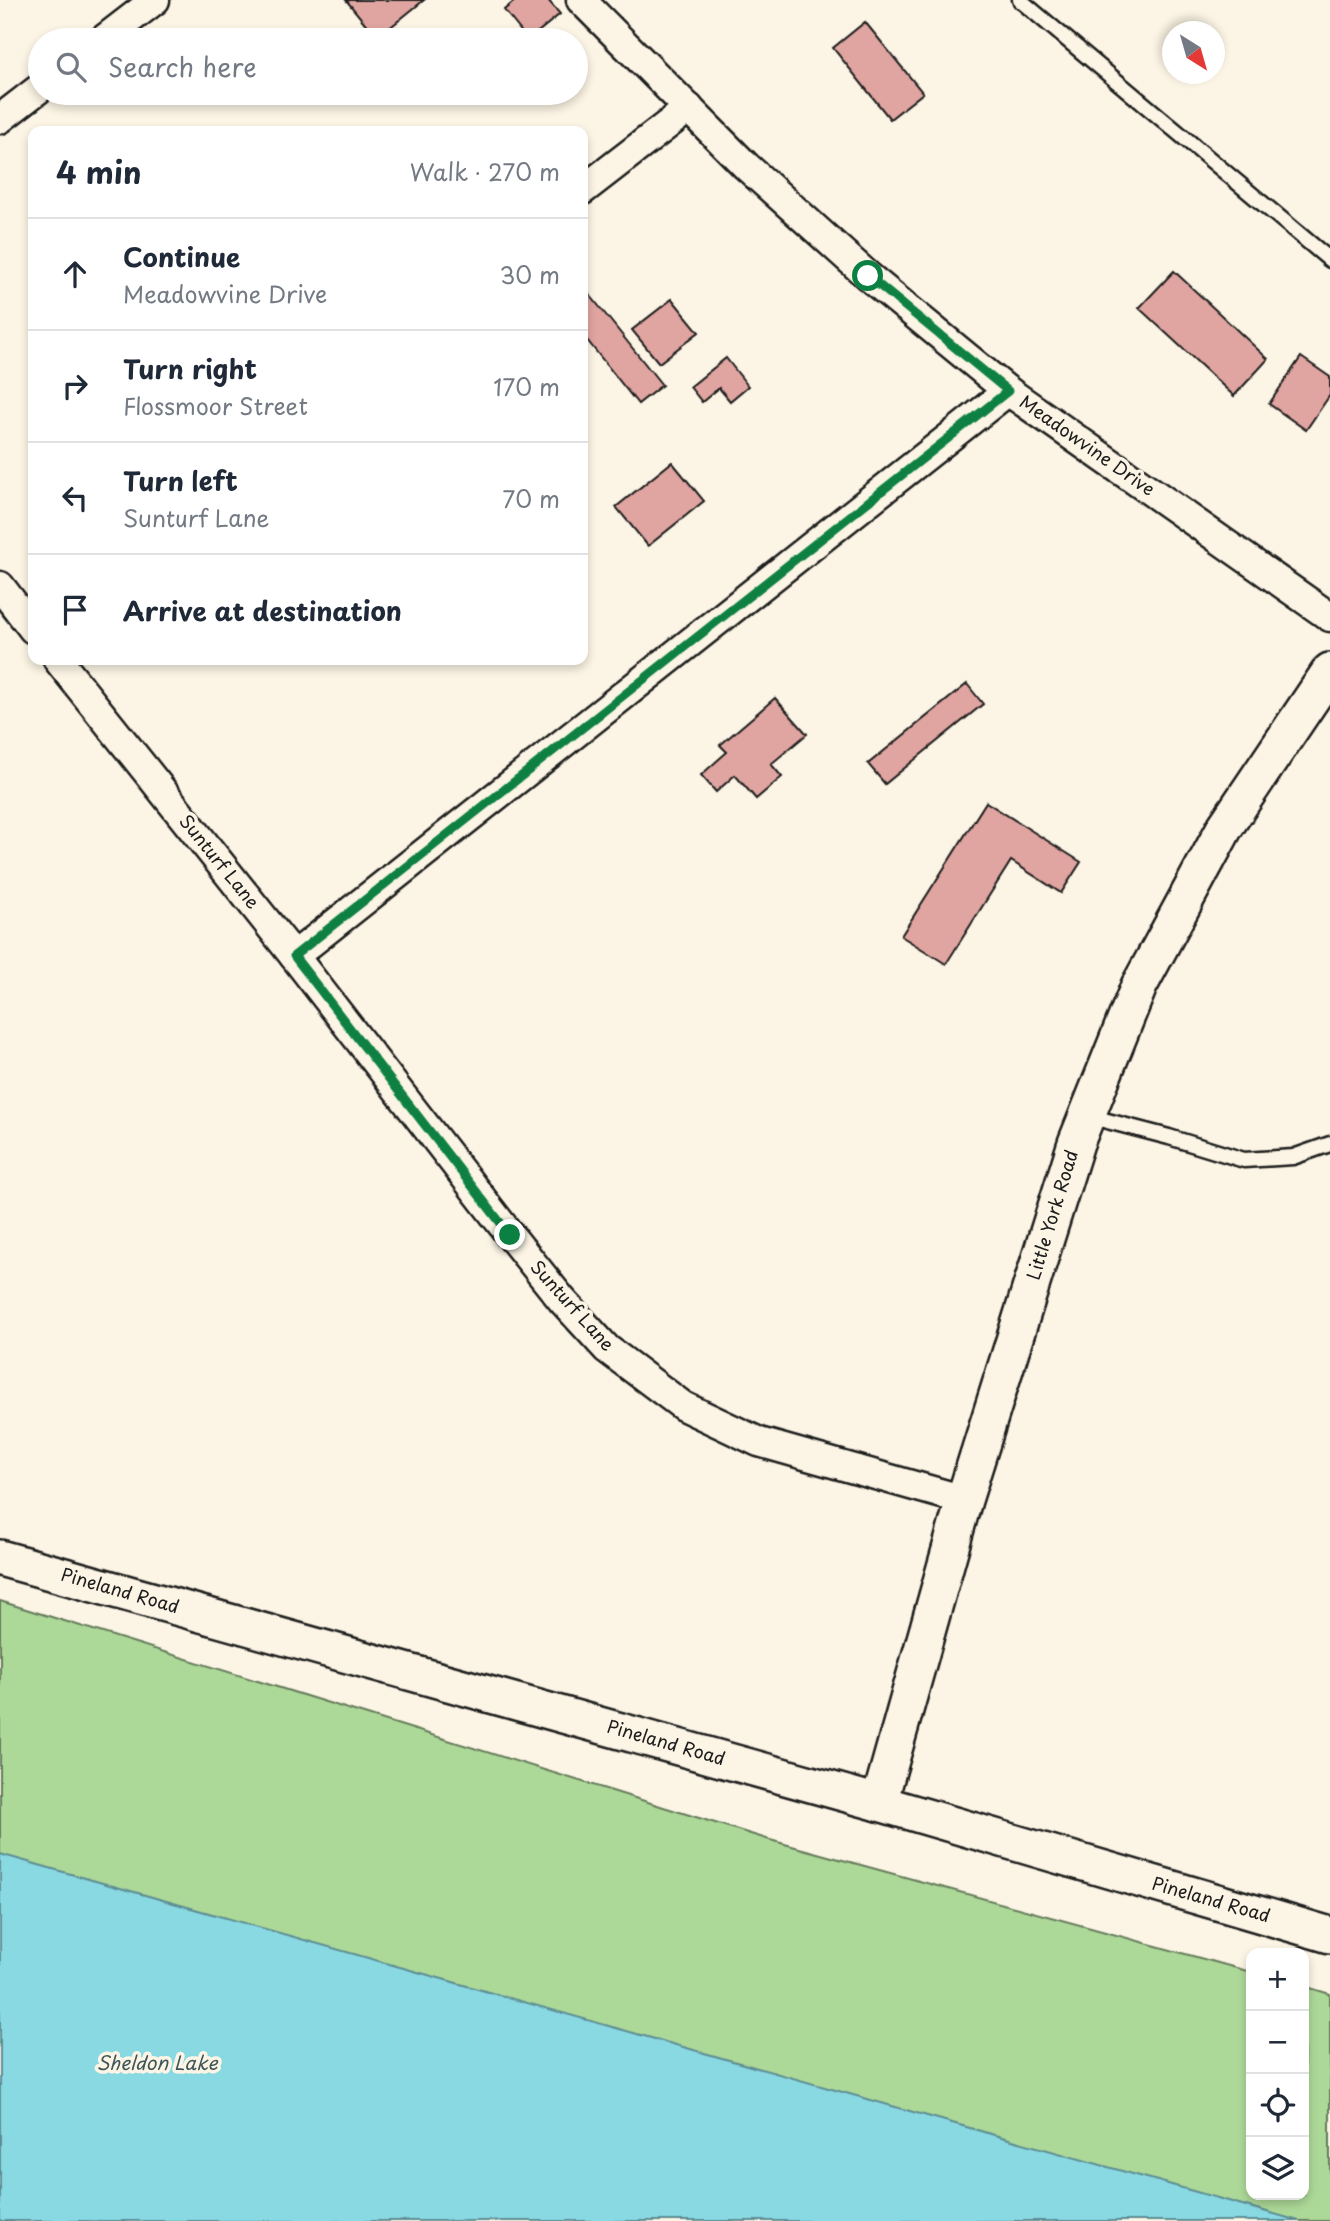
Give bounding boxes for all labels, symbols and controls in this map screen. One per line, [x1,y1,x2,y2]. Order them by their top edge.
north arrow [1162,21,1225,84]
search box [28,28,588,105]
text: Search here [108,47,257,86]
icon: search [52,48,90,86]
text: 4 min [56,149,142,194]
text: Walk · 270 m [410,154,560,189]
text: Continue [123,237,240,276]
icon: ahead [56,255,94,293]
text: 30 m [499,257,560,292]
route start [852,260,883,291]
text: Meadowvine Drive [123,276,327,311]
text: Turn right [123,349,257,388]
icon: right [56,367,94,405]
text: 170 m [493,369,560,404]
text: Flossmoor Street [123,388,308,423]
street label: Meadowvine Drive [1015,388,1161,502]
text: Turn left [123,461,238,500]
icon: left [56,479,94,517]
text: 70 m [502,481,560,516]
text: Sunturf Lane [123,500,269,535]
icon: arrive [56,591,94,629]
text: Arrive at destination [123,591,402,630]
street label: Sunturf Lane [174,808,267,914]
street label: Little York Road [1019,1146,1084,1283]
route end [494,1219,525,1250]
street label: Sunturf Lane [525,1253,621,1357]
street label: Pineland Road [58,1560,183,1619]
street label: Pineland Road [604,1712,729,1771]
street label: Pineland Road [1149,1869,1274,1928]
map controls [1246,1948,1309,2200]
button: + [1246,1948,1309,2011]
button: − [1246,2011,1309,2074]
water label: Sheldon Lake [96,2048,218,2076]
button: locate [1246,2074,1309,2137]
button: layers [1246,2137,1309,2200]

